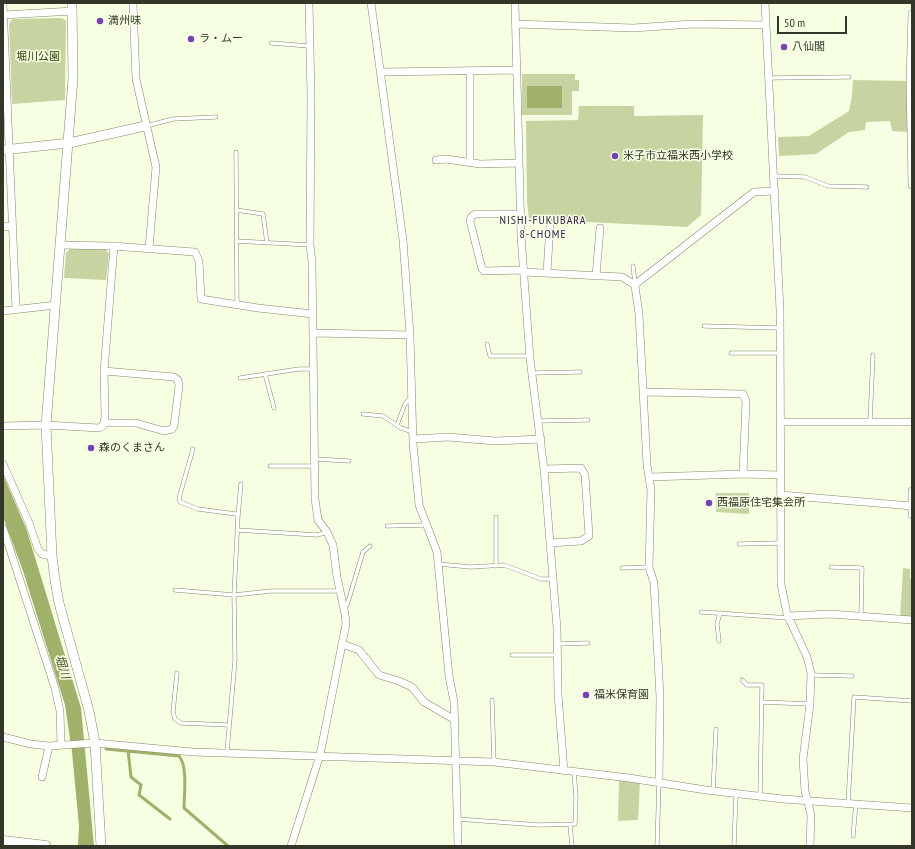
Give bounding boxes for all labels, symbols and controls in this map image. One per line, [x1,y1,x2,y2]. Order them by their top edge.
scale bar [779,8,849,34]
place label: 満州味 [108,14,141,28]
text: 50 m [784,15,805,30]
marker: 満州味 [95,16,105,26]
place label: ラ・ムー [199,32,243,46]
marker: ラ・ムー [186,34,196,44]
place label: 八仙閣 [792,40,825,54]
marker: 八仙閣 [779,42,789,52]
park label: 堀川公園 [16,50,60,64]
place label: 米子市立福米西小学校 [623,149,733,163]
marker: 米子市立福米西小学校 [610,151,620,161]
district label: NISHI-FUKUBARA 8-CHOME [500,214,586,242]
place label: 森のくまさん [99,441,165,455]
marker: 森のくまさん [86,443,96,453]
place label: 西福原住宅集会所 [717,496,805,510]
marker: 西福原住宅集会所 [704,498,714,508]
water label: 堀川 [52,653,72,681]
place label: 福米保育園 [594,688,649,702]
marker: 福米保育園 [581,690,591,700]

